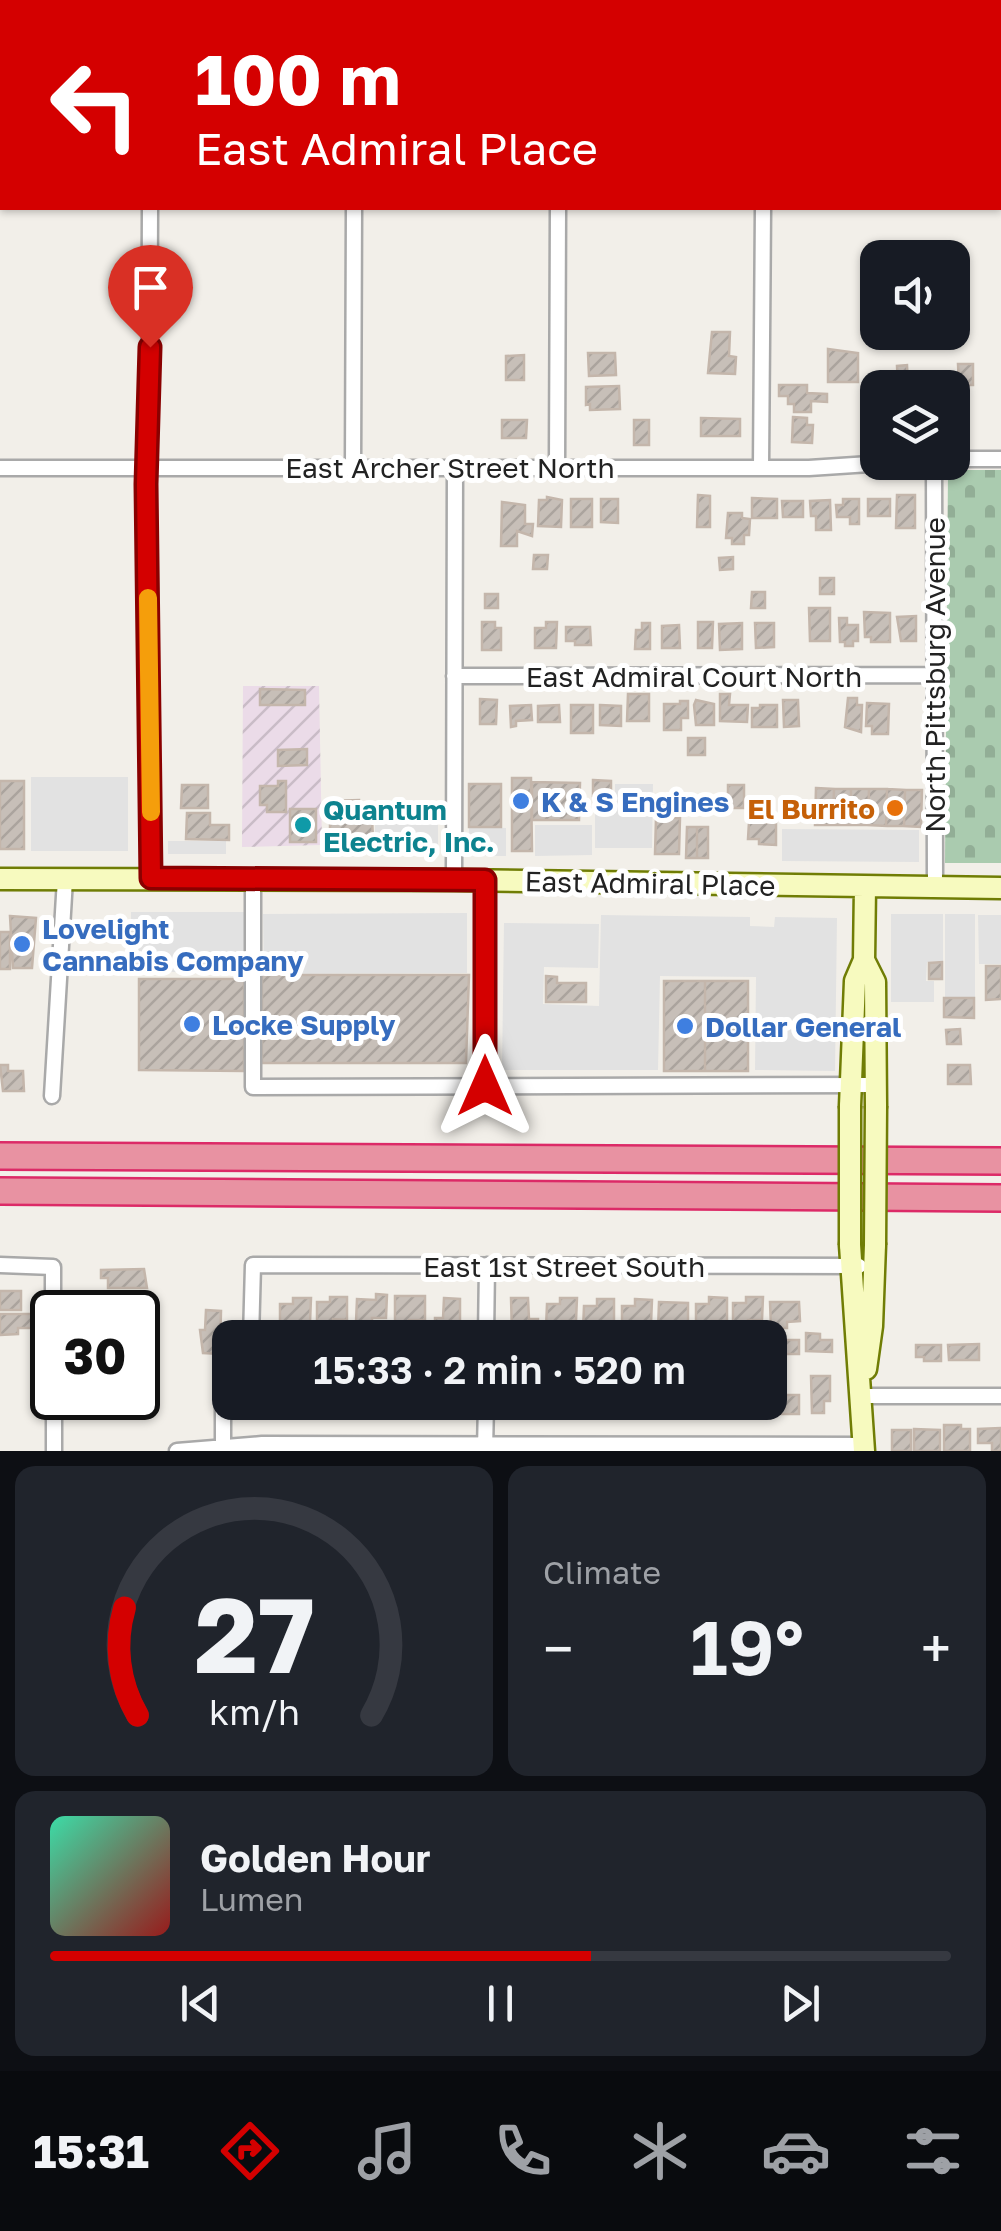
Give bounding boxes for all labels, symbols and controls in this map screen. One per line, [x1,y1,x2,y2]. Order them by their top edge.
text: 100 m [195,36,401,120]
icon: left [30,40,160,170]
text: East Admiral Place [195,121,598,175]
map controls [860,240,970,480]
button: sound [860,240,970,350]
pin [108,245,193,348]
icon: arrive [123,260,178,315]
button: layers [860,370,970,480]
street label: East Archer Street North [285,451,615,484]
street label: North Pittsburg Avenue [918,517,951,833]
street label: East Admiral Court North [526,660,862,693]
place label: K & S Engines [541,785,729,818]
marker: K & S Engines [510,790,532,812]
place label: El Burrito [747,792,875,825]
place label: Quantum Electric, Inc. [323,793,495,858]
marker: El Burrito [884,797,906,819]
marker: Quantum Electric, Inc. [292,814,314,836]
street label: East Admiral Place [524,864,776,902]
place label: Lovelight Cannabis Company [42,912,304,977]
marker: Lovelight Cannabis Company [11,933,33,955]
place label: Locke Supply [212,1008,396,1041]
place label: Dollar General [705,1010,901,1043]
marker: Locke Supply [181,1013,203,1035]
marker: Dollar General [674,1015,696,1037]
position arrow [433,1034,537,1138]
street label: East 1st Street South [423,1250,705,1283]
speed limit sign: 30 [30,1290,160,1420]
text: 15:33 · 2 min · 520 m [313,1347,686,1392]
text: Climate [543,1553,661,1591]
text: 27 [194,1571,314,1696]
text: 19° [690,1601,804,1692]
text: − [543,1615,573,1681]
text: + [921,1615,951,1681]
text: km/h [209,1690,299,1733]
text: Golden Hour [200,1835,431,1880]
text: Lumen [200,1880,304,1918]
icon: previous [173,1976,228,2031]
icon: pause [473,1976,528,2031]
icon: next [773,1976,828,2031]
icon: directions [215,2116,285,2186]
icon: music [352,2116,422,2186]
icon: phone [488,2116,558,2186]
icon: climate [625,2116,695,2186]
icon: car [761,2116,831,2186]
icon: filters [898,2116,968,2186]
text: 15:31 [33,2124,149,2178]

